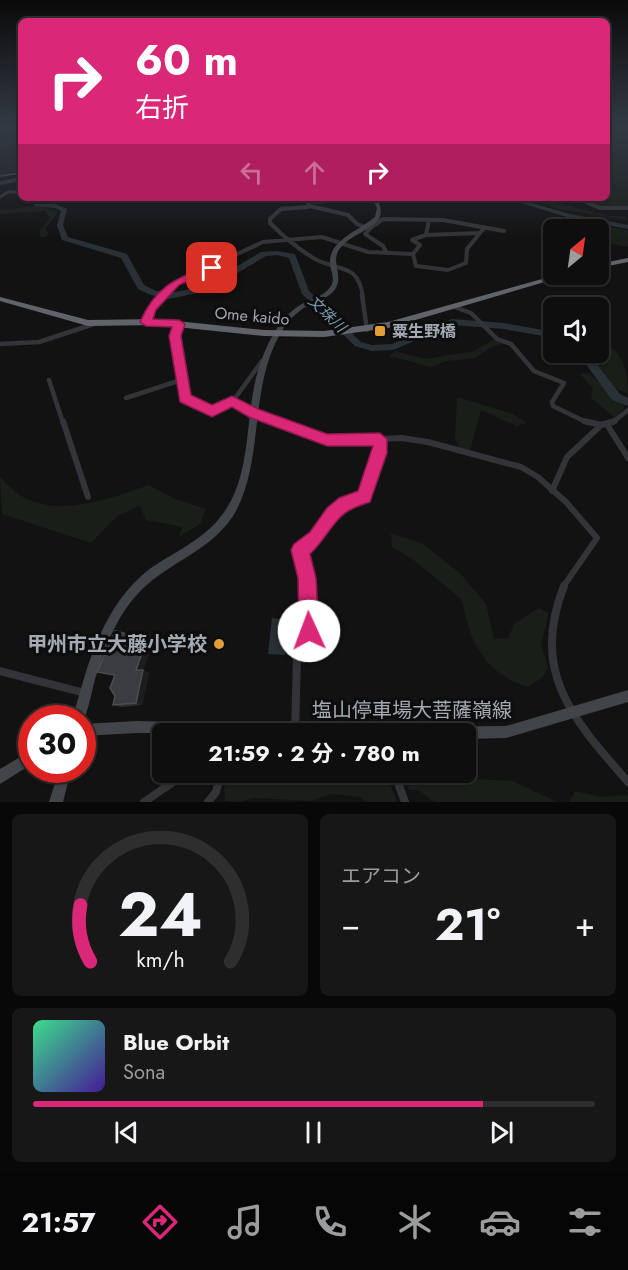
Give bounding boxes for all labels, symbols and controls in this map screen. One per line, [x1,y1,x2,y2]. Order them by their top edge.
text: 60 m [135,30,238,91]
icon: right [36,42,114,120]
text: 右折 [135,88,189,127]
icon: left [235,156,268,189]
icon: ahead [298,156,331,189]
icon: right [361,156,394,189]
north arrow [543,219,609,285]
map controls [543,219,609,363]
pin [186,242,237,293]
icon: arrive [195,251,228,284]
water label: 文珠川 [303,290,352,339]
button: sound [543,297,609,363]
street label: Ome kaido [214,301,291,331]
place label: 粟生野橋 [392,320,456,343]
marker: 粟生野橋 [373,324,387,338]
position arrow [277,599,341,663]
place label: 甲州市立大藤小学校 [27,630,207,659]
marker: 甲州市立大藤小学校 [212,637,226,651]
street label: 塩山停車場大菩薩嶺線 [312,696,512,725]
speed limit sign: 30 [18,705,96,783]
text: 21:59 · 2 分 · 780 m [208,737,420,769]
text: エアコン [341,862,421,891]
text: 24 [118,869,202,959]
text: 21° [435,892,500,957]
text: − [341,901,360,948]
text: + [575,901,595,948]
text: km/h [136,944,184,975]
text: Blue Orbit [123,1026,229,1058]
text: Sona [123,1058,165,1087]
icon: previous [110,1116,143,1149]
icon: pause [297,1116,330,1149]
icon: next [485,1116,518,1149]
icon: directions [139,1201,181,1243]
icon: music [224,1201,266,1243]
icon: phone [309,1201,351,1243]
icon: climate [394,1201,436,1243]
icon: car [479,1201,521,1243]
icon: filters [564,1201,606,1243]
text: 21:57 [22,1203,95,1242]

